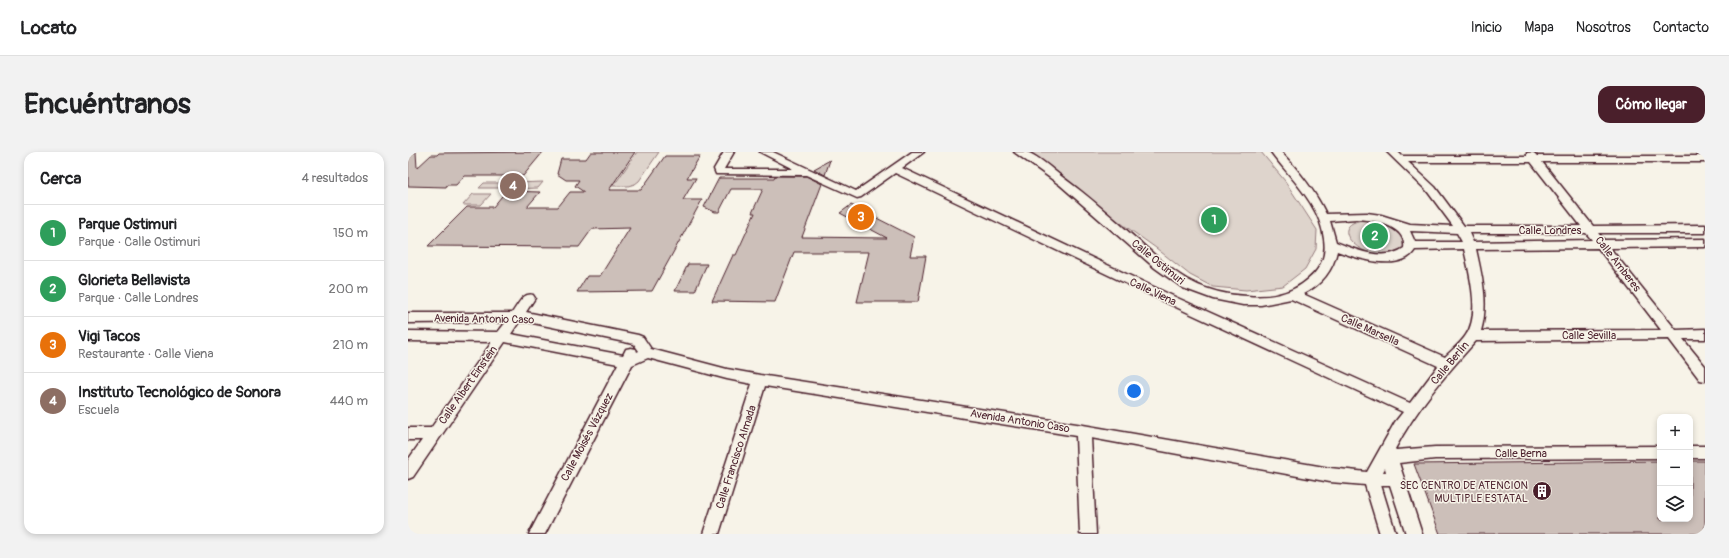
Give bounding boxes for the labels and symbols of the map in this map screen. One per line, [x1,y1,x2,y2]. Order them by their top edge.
pin: 4 [500,171,526,201]
pin: 3 [848,202,874,232]
pin: 1 [1201,205,1227,235]
pin: 2 [1362,221,1388,251]
street label: Calle Londres [1519,224,1581,237]
street label: Calle Amberes [1592,234,1644,294]
street label: Calle Ostimuri [1129,237,1187,287]
street label: Calle Viena [1128,276,1178,308]
street label: Calle Marsella [1339,311,1401,349]
street label: Avenida Antonio Caso [434,312,534,326]
street label: Calle Sevilla [1562,329,1616,342]
street label: Calle Berlín [1428,339,1472,387]
street label: Calle Albert Einstein [436,343,500,427]
your location [1124,381,1144,401]
street label: Calle Moisés Vázquez [558,390,616,483]
street label: Calle Francisco Almada [713,404,759,510]
street label: Avenida Antonio Caso [969,407,1071,435]
street label: Calle Berna [1495,447,1547,460]
place label: SEC CENTRO DE ATENCION MULTIPLE ESTATAL [1400,479,1528,505]
building icon: SEC CENTRO DE ATENCION MULTIPLE ESTATAL [1531,480,1553,502]

